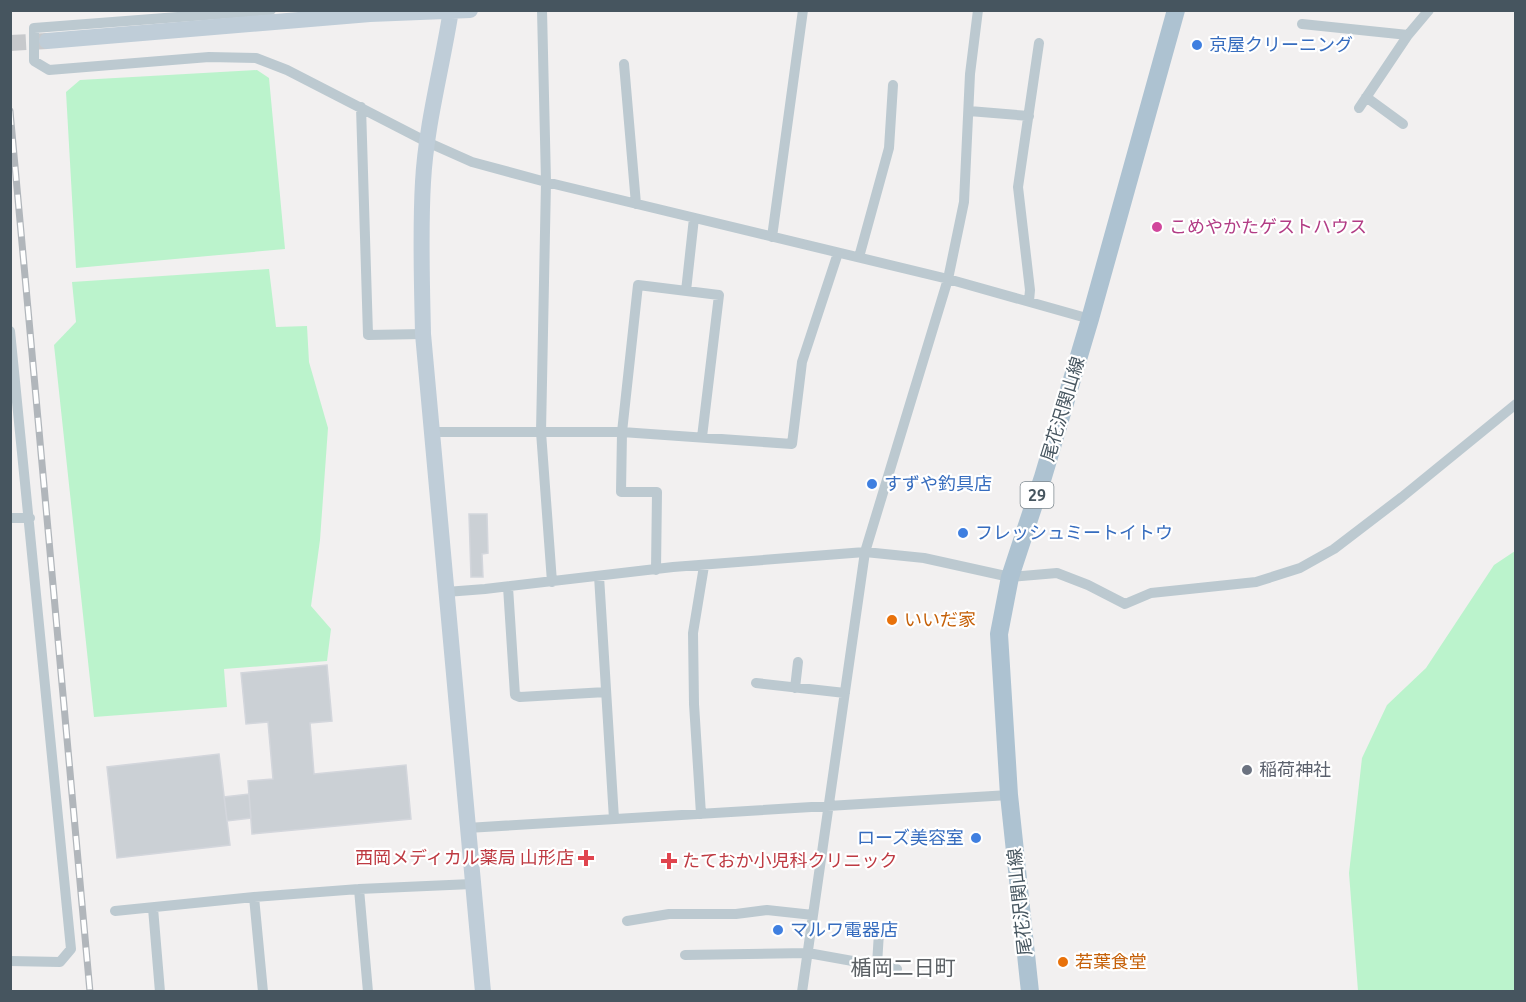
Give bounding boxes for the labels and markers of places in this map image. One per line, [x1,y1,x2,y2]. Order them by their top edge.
place label: 京屋クリーニング [1209,34,1353,54]
marker: 京屋クリーニング [1190,38,1204,52]
place label: こめやかたゲストハウス [1169,216,1367,236]
marker: こめやかたゲストハウス [1150,220,1164,234]
place label: すずや釣具店 [884,473,992,493]
marker: すずや釣具店 [865,477,879,491]
place label: フレッシュミートイトウ [975,522,1173,542]
marker: フレッシュミートイトウ [956,526,970,540]
place label: いいだ家 [904,609,976,629]
marker: いいだ家 [885,613,899,627]
place label: 稲荷神社 [1259,759,1331,779]
marker: 稲荷神社 [1240,763,1254,777]
place label: ローズ美容室 [857,827,964,847]
marker: ローズ美容室 [969,831,983,845]
place label: 西岡メディカル薬局 山形店 [355,847,574,867]
place label: たておか小児科クリニック [682,850,897,870]
marker: 西岡メディカル薬局 山形店 [579,851,593,865]
marker: たておか小児科クリニック [660,852,678,870]
place label: マルワ電器店 [790,919,898,939]
marker: マルワ電器店 [771,923,785,937]
place label: 若葉食堂 [1075,951,1147,971]
marker: 若葉食堂 [1056,955,1070,969]

